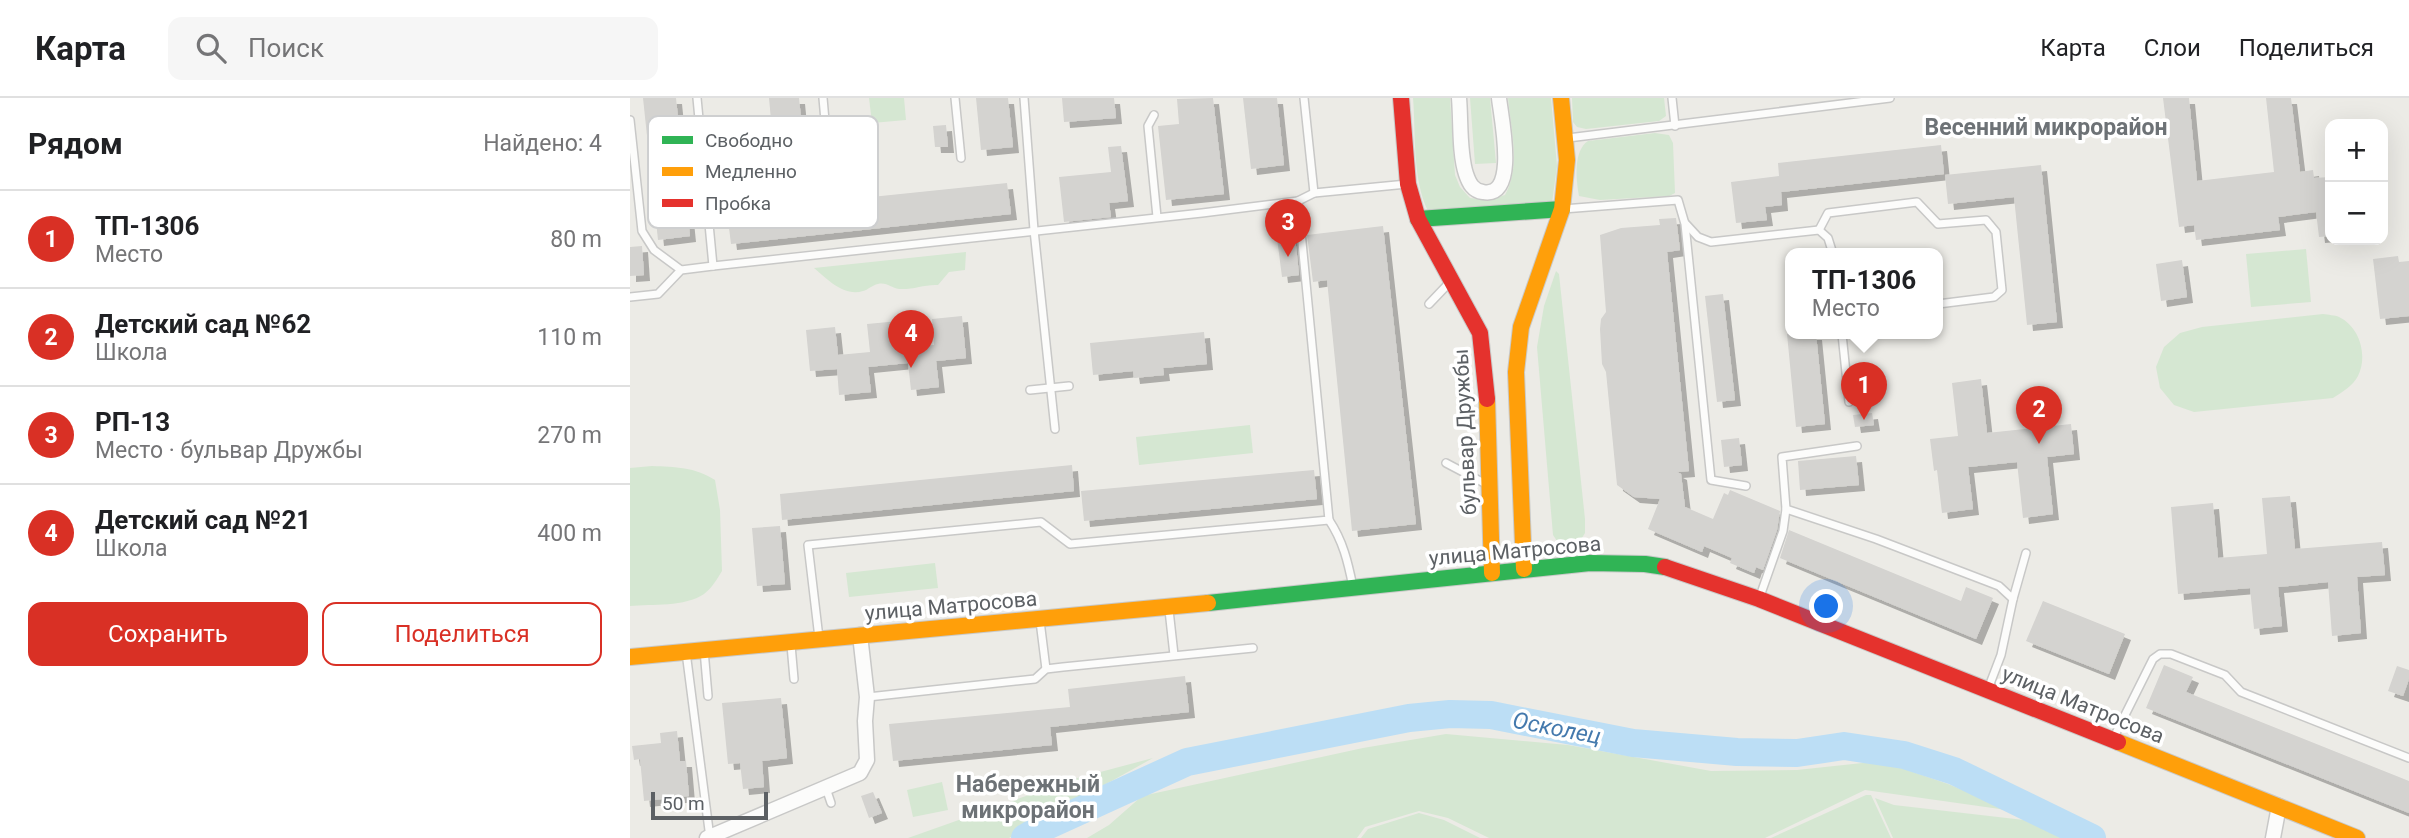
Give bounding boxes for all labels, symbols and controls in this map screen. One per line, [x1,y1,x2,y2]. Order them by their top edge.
search box [168,17,658,80]
text: Карта [35,29,126,68]
icon: search [192,29,230,67]
text: Поиск [248,33,324,63]
text: Карта [2040,34,2106,62]
text: Слои [2144,34,2201,62]
text: Поделиться [2239,34,2374,62]
district label: Весенний микрорайон [1925,114,2167,141]
legend [648,116,878,228]
map controls [2325,119,2388,245]
button: + [2325,119,2388,182]
text: Рядом [28,126,123,161]
text: Свободно [705,129,793,152]
text: Найдено: 4 [483,130,602,157]
text: Медленно [705,160,797,183]
button: − [2325,182,2388,245]
text: Пробка [705,192,771,215]
pin: 3 [1265,199,1311,257]
text: ТП-1306 [95,211,199,241]
text: 1 [44,226,58,253]
text: 80 m [550,226,602,253]
text: Место [95,241,163,268]
popup [1785,248,1943,339]
text: ТП-1306 [1812,265,1916,295]
text: Место [1812,295,1880,322]
text: Детский сад №62 [95,309,311,339]
pin: 4 [888,310,934,368]
text: 2 [44,324,58,351]
text: 110 m [537,324,602,351]
text: Школа [95,339,168,366]
street label: бульвар Дружбы [1449,348,1481,516]
pin: 1 [1841,362,1887,420]
pin: 2 [2016,386,2062,444]
text: РП-13 [95,407,170,437]
text: 3 [44,422,58,449]
text: 270 m [537,422,602,449]
text: Место · бульвар Дружбы [95,437,363,464]
text: Детский сад №21 [95,505,311,535]
text: 4 [44,520,58,547]
text: 400 m [537,520,602,547]
street label: улица Матросова [1428,532,1602,570]
text: Школа [95,535,168,562]
street label: улица Матросова [864,587,1038,625]
your location [1809,589,1843,623]
button: Сохранить [28,602,308,666]
button: Поделиться [322,602,602,666]
street label: улица Матросова [1998,662,2168,748]
water label: Осколец [1510,707,1603,750]
district label: Набережный микрорайон [956,771,1100,824]
scale bar [651,789,768,821]
text: 50 m [662,792,705,815]

